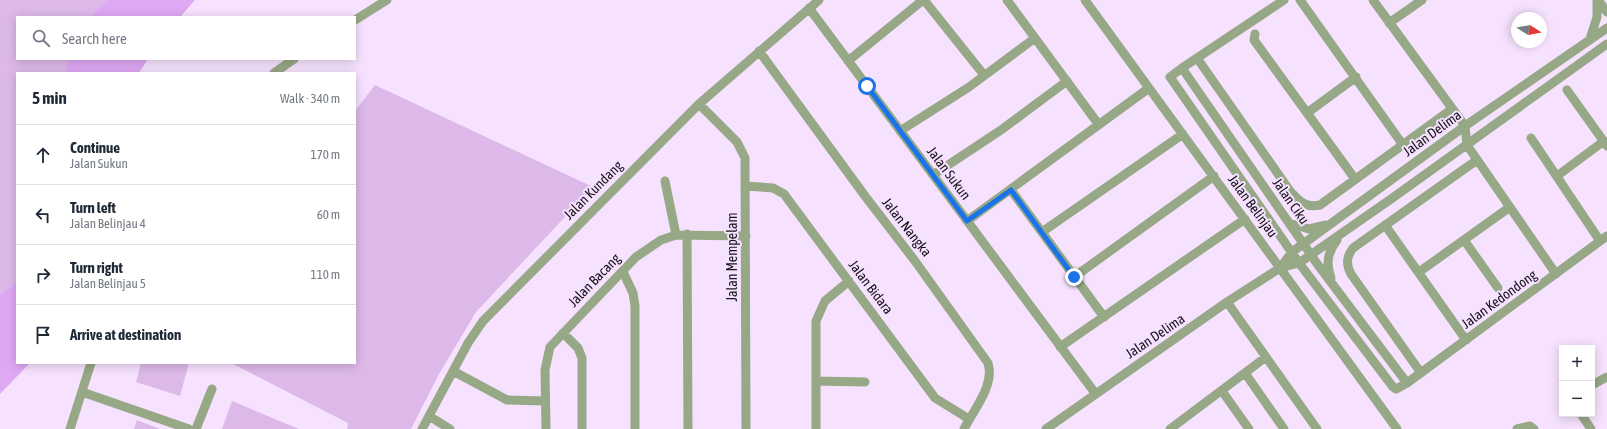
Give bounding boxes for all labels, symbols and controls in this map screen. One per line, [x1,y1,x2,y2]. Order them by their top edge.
north arrow [1511,12,1547,48]
search box [16,16,356,60]
icon: search [30,27,52,49]
text: Search here [62,30,127,47]
route start [858,77,876,95]
text: 5 min [32,88,67,108]
text: Walk · 340 m [280,91,340,106]
street label: Jalan Delima [1400,107,1464,159]
text: Continue [70,139,120,156]
street label: Jalan Sukun [924,143,974,203]
icon: ahead [32,144,54,166]
text: 170 m [311,147,340,162]
text: Jalan Sukun [70,156,128,171]
street label: Jalan Kundang [560,157,626,223]
street label: Jalan Belinjau [1225,172,1281,240]
street label: Jalan Ciku [1269,175,1313,227]
street label: Jalan Nangka [879,194,935,260]
text: Turn left [70,199,116,216]
icon: left [32,204,54,226]
text: 60 m [317,207,340,222]
street label: Jalan Mempelam [724,212,740,302]
text: Jalan Belinjau 4 [70,216,146,231]
street label: Jalan Bacang [565,250,623,310]
street label: Jalan Bidara [846,257,896,317]
text: Turn right [70,259,123,276]
icon: right [32,264,54,286]
street label: Jalan Kedondong [1458,266,1540,332]
text: 110 m [311,267,340,282]
route end [1065,268,1083,286]
text: Jalan Belinjau 5 [70,276,146,291]
street label: Jalan Delima [1122,310,1188,362]
icon: arrive [32,324,54,346]
text: Arrive at destination [70,326,181,343]
map controls [1559,345,1595,417]
button: + [1559,345,1595,381]
button: − [1559,381,1595,417]

